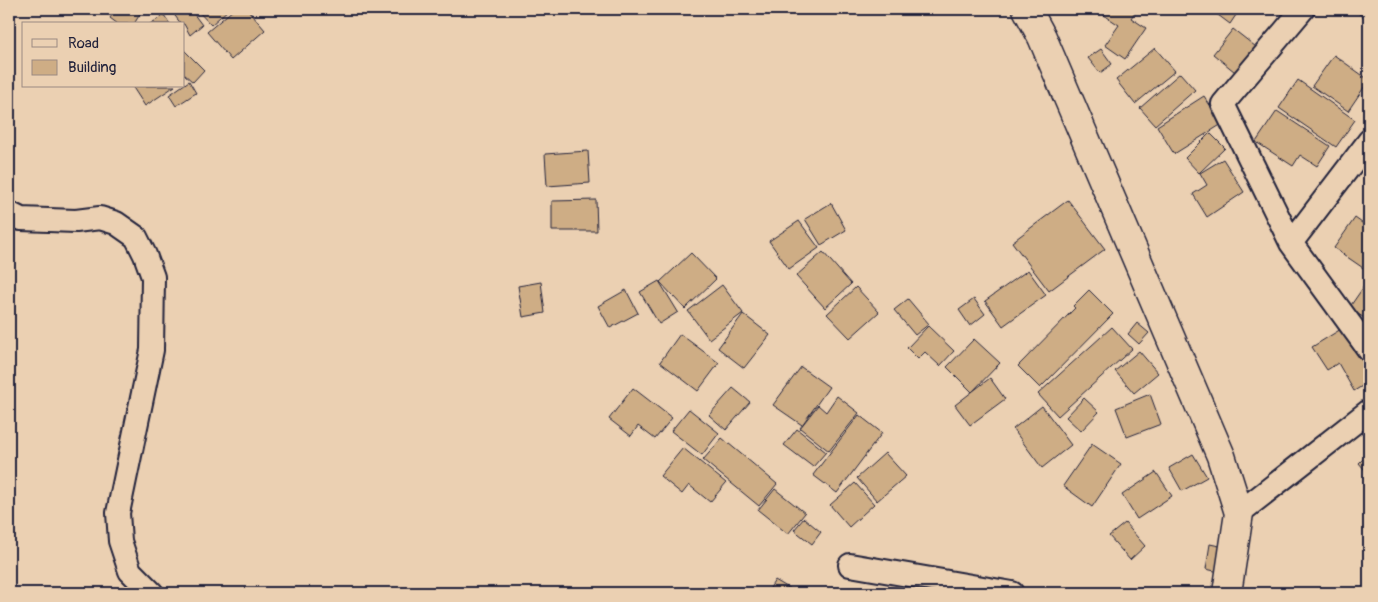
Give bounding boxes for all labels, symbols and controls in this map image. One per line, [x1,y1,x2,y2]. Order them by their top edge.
legend [22,22,185,88]
text: Road [68,34,99,53]
text: Building [68,58,116,77]

